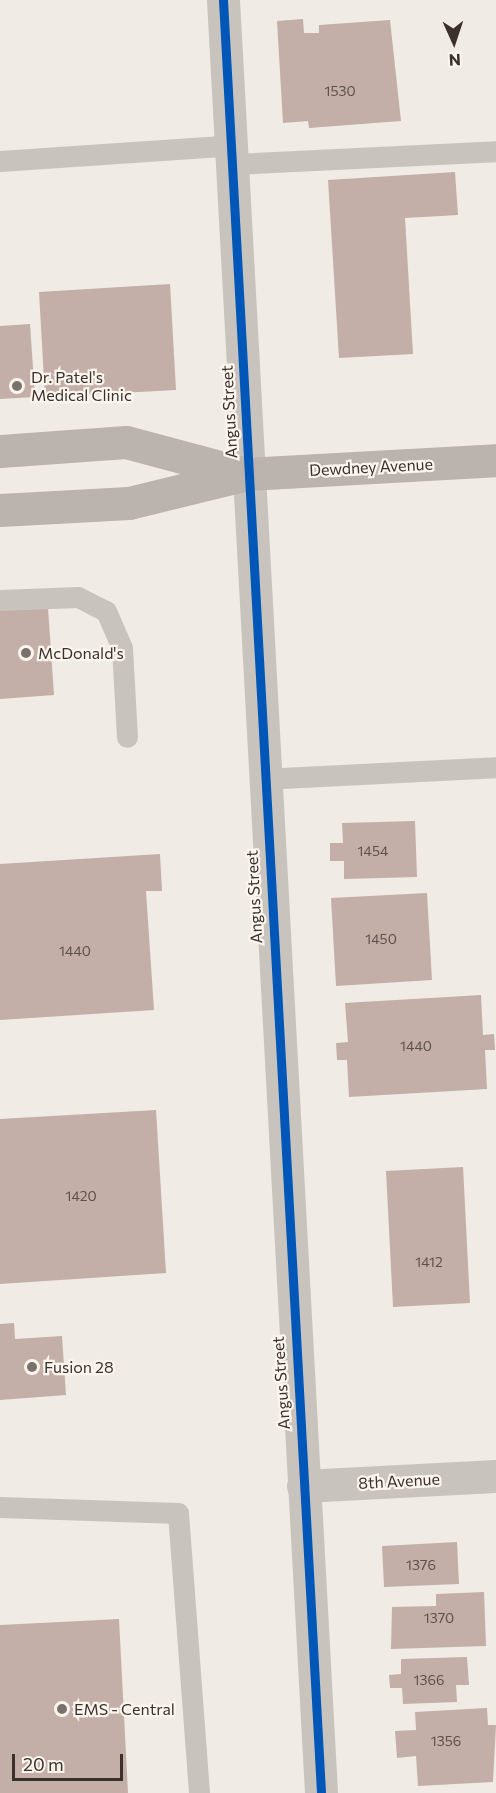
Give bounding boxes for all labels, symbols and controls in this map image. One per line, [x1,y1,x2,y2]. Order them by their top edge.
north arrow [424,12,484,72]
text: N [448,51,461,70]
house number: 1530 [324,83,356,99]
street label: Angus Street [217,365,241,459]
place label: Dr. Patel's Medical Clinic [31,367,132,405]
marker: Dr. Patel's Medical Clinic [8,377,26,395]
street label: Dewdney Avenue [309,454,433,480]
place label: McDonald's [38,643,124,663]
marker: McDonald's [19,646,33,660]
house number: 1454 [358,843,388,859]
street label: Angus Street [242,850,266,944]
house number: 1450 [365,931,397,947]
house number: 1440 [59,943,91,959]
house number: 1440 [400,1038,432,1054]
house number: 1420 [65,1188,97,1204]
house number: 1412 [415,1254,443,1270]
street label: Angus Street [268,1336,294,1430]
place label: Fusion 28 [44,1357,114,1377]
marker: Fusion 28 [25,1360,39,1374]
street label: 8th Avenue [358,1469,440,1493]
house number: 1376 [406,1557,436,1573]
house number: 1370 [424,1610,454,1626]
house number: 1366 [414,1672,444,1688]
place label: EMS - Central [74,1699,175,1719]
marker: EMS - Central [55,1702,69,1716]
house number: 1356 [431,1733,461,1749]
scale bar [15,1742,126,1780]
text: 20 m [23,1753,64,1775]

